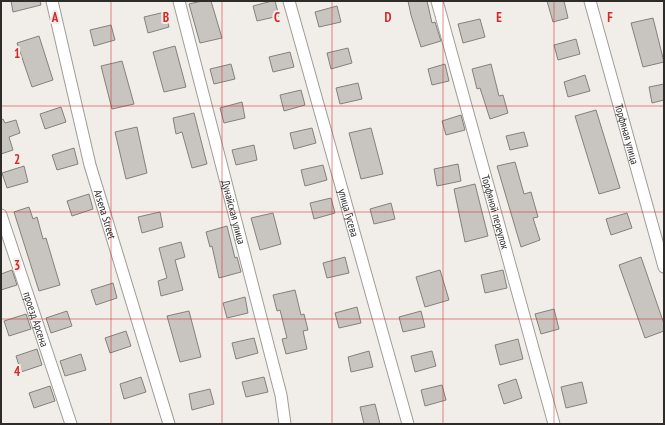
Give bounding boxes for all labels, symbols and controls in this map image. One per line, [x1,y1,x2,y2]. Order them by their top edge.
text: A [51,9,59,26]
text: B [163,9,169,26]
text: C [274,9,280,26]
text: D [385,9,392,26]
text: E [496,9,502,26]
text: F [607,9,613,26]
text: 1 [14,45,20,62]
street label: Торфяная улица [612,102,642,166]
text: 2 [14,151,20,168]
street label: Торфяной переулок [478,173,513,251]
street label: Дунайская улица [219,179,249,246]
street label: улица Гусева [335,187,362,238]
street label: Arsena Street [91,188,119,241]
text: 3 [14,257,20,274]
street label: проезд Арсена [20,290,52,349]
text: 4 [14,363,21,380]

